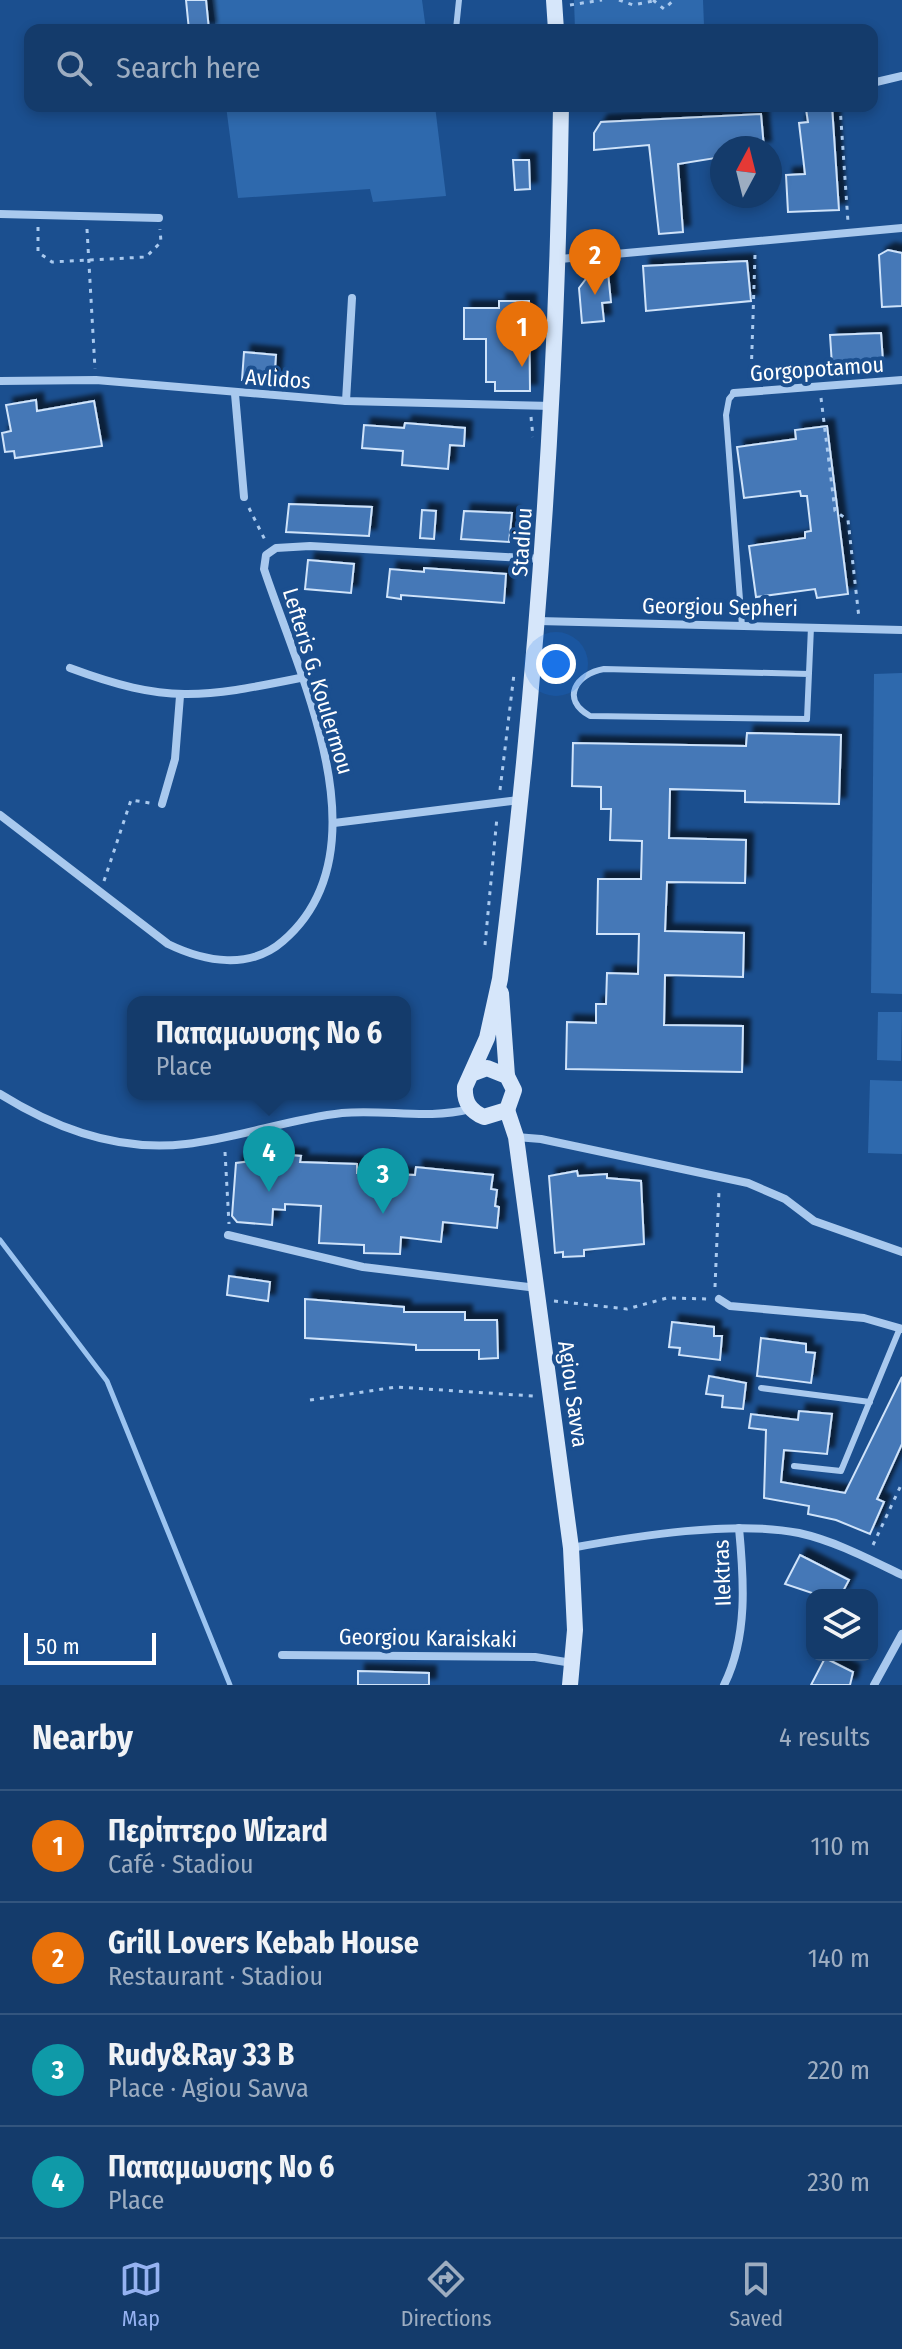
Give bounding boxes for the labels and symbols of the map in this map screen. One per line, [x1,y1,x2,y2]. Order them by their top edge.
north arrow [710,136,782,208]
pin: 2 [569,229,621,295]
pin: 1 [496,301,548,367]
street label: Gorgopotamou [749,351,885,387]
street label: Avlidos [244,363,312,395]
street label: Stadiou [506,507,538,577]
street label: Lefteris G. Koulermou [277,585,359,777]
street label: Georgiou Sepheri [642,592,798,622]
your location [536,644,576,684]
pin: 4 [243,1126,295,1192]
pin: 3 [357,1148,409,1214]
street label: Agiou Savva [552,1339,594,1449]
street label: Ilektras [707,1539,737,1607]
street label: Georgiou Karaiskaki [339,1623,517,1653]
scale bar [24,1629,156,1665]

